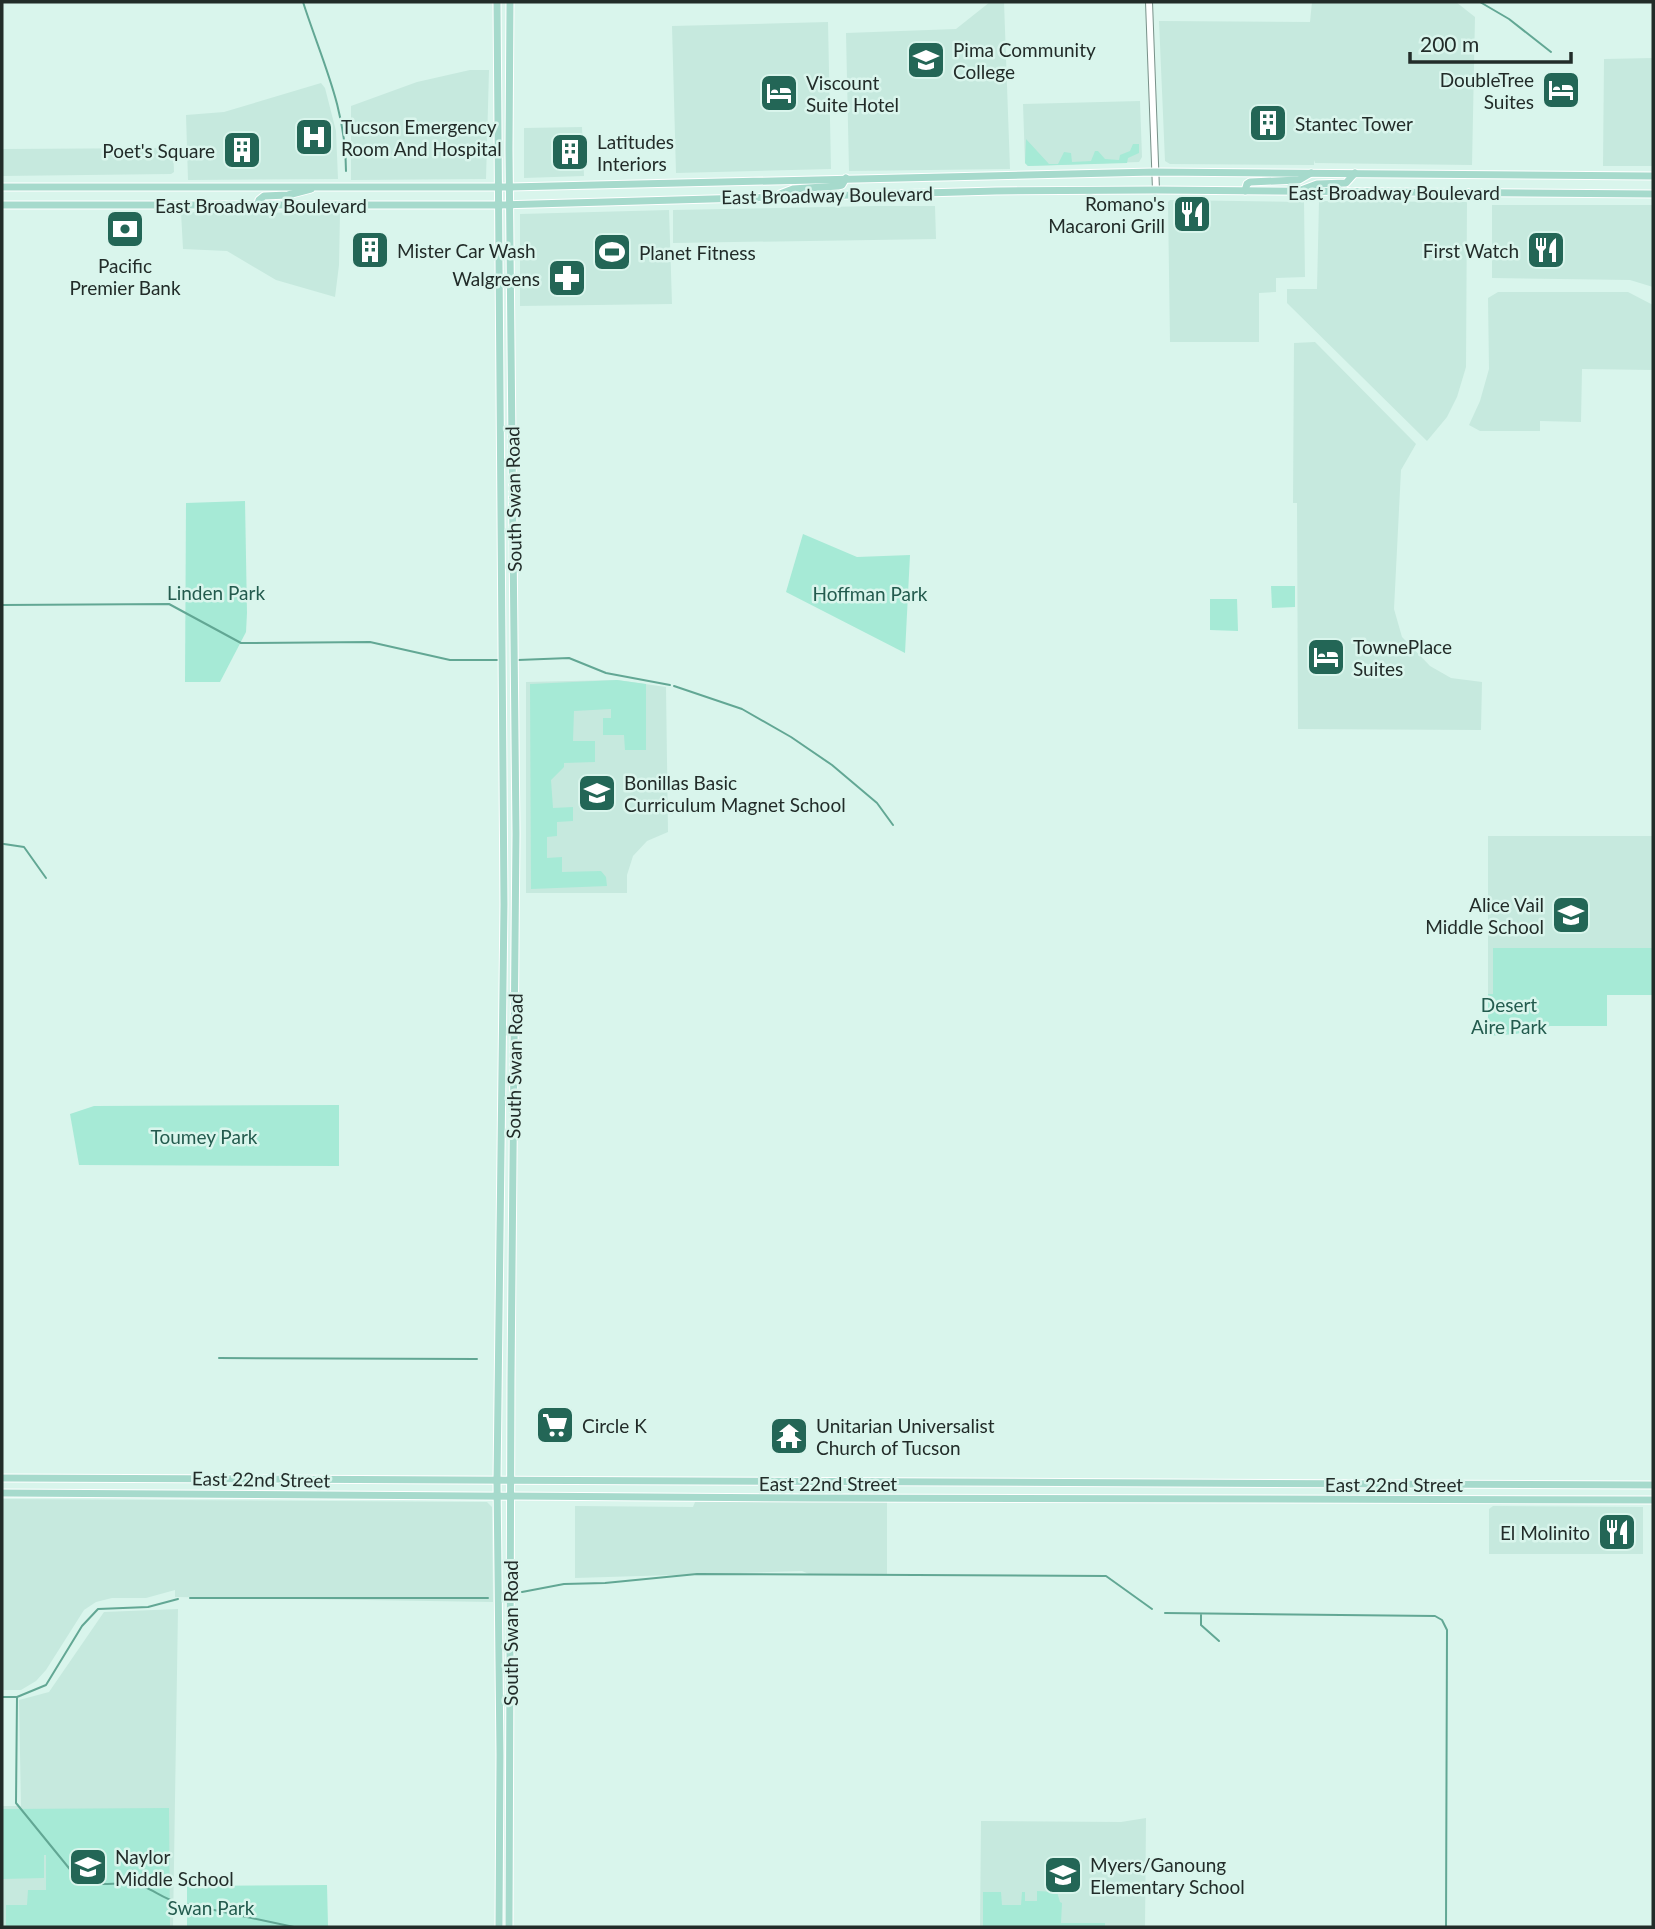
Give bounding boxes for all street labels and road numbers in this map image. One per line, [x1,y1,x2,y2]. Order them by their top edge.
street label: East Broadway Boulevard [1288,181,1500,204]
street label: East Broadway Boulevard [721,182,933,208]
street label: East Broadway Boulevard [155,194,367,217]
street label: South Swan Road [500,426,526,572]
street label: South Swan Road [501,993,527,1139]
street label: East 22nd Street [192,1466,331,1492]
street label: East 22nd Street [759,1472,897,1495]
street label: East 22nd Street [1325,1473,1463,1496]
street label: South Swan Road [499,1560,522,1706]

